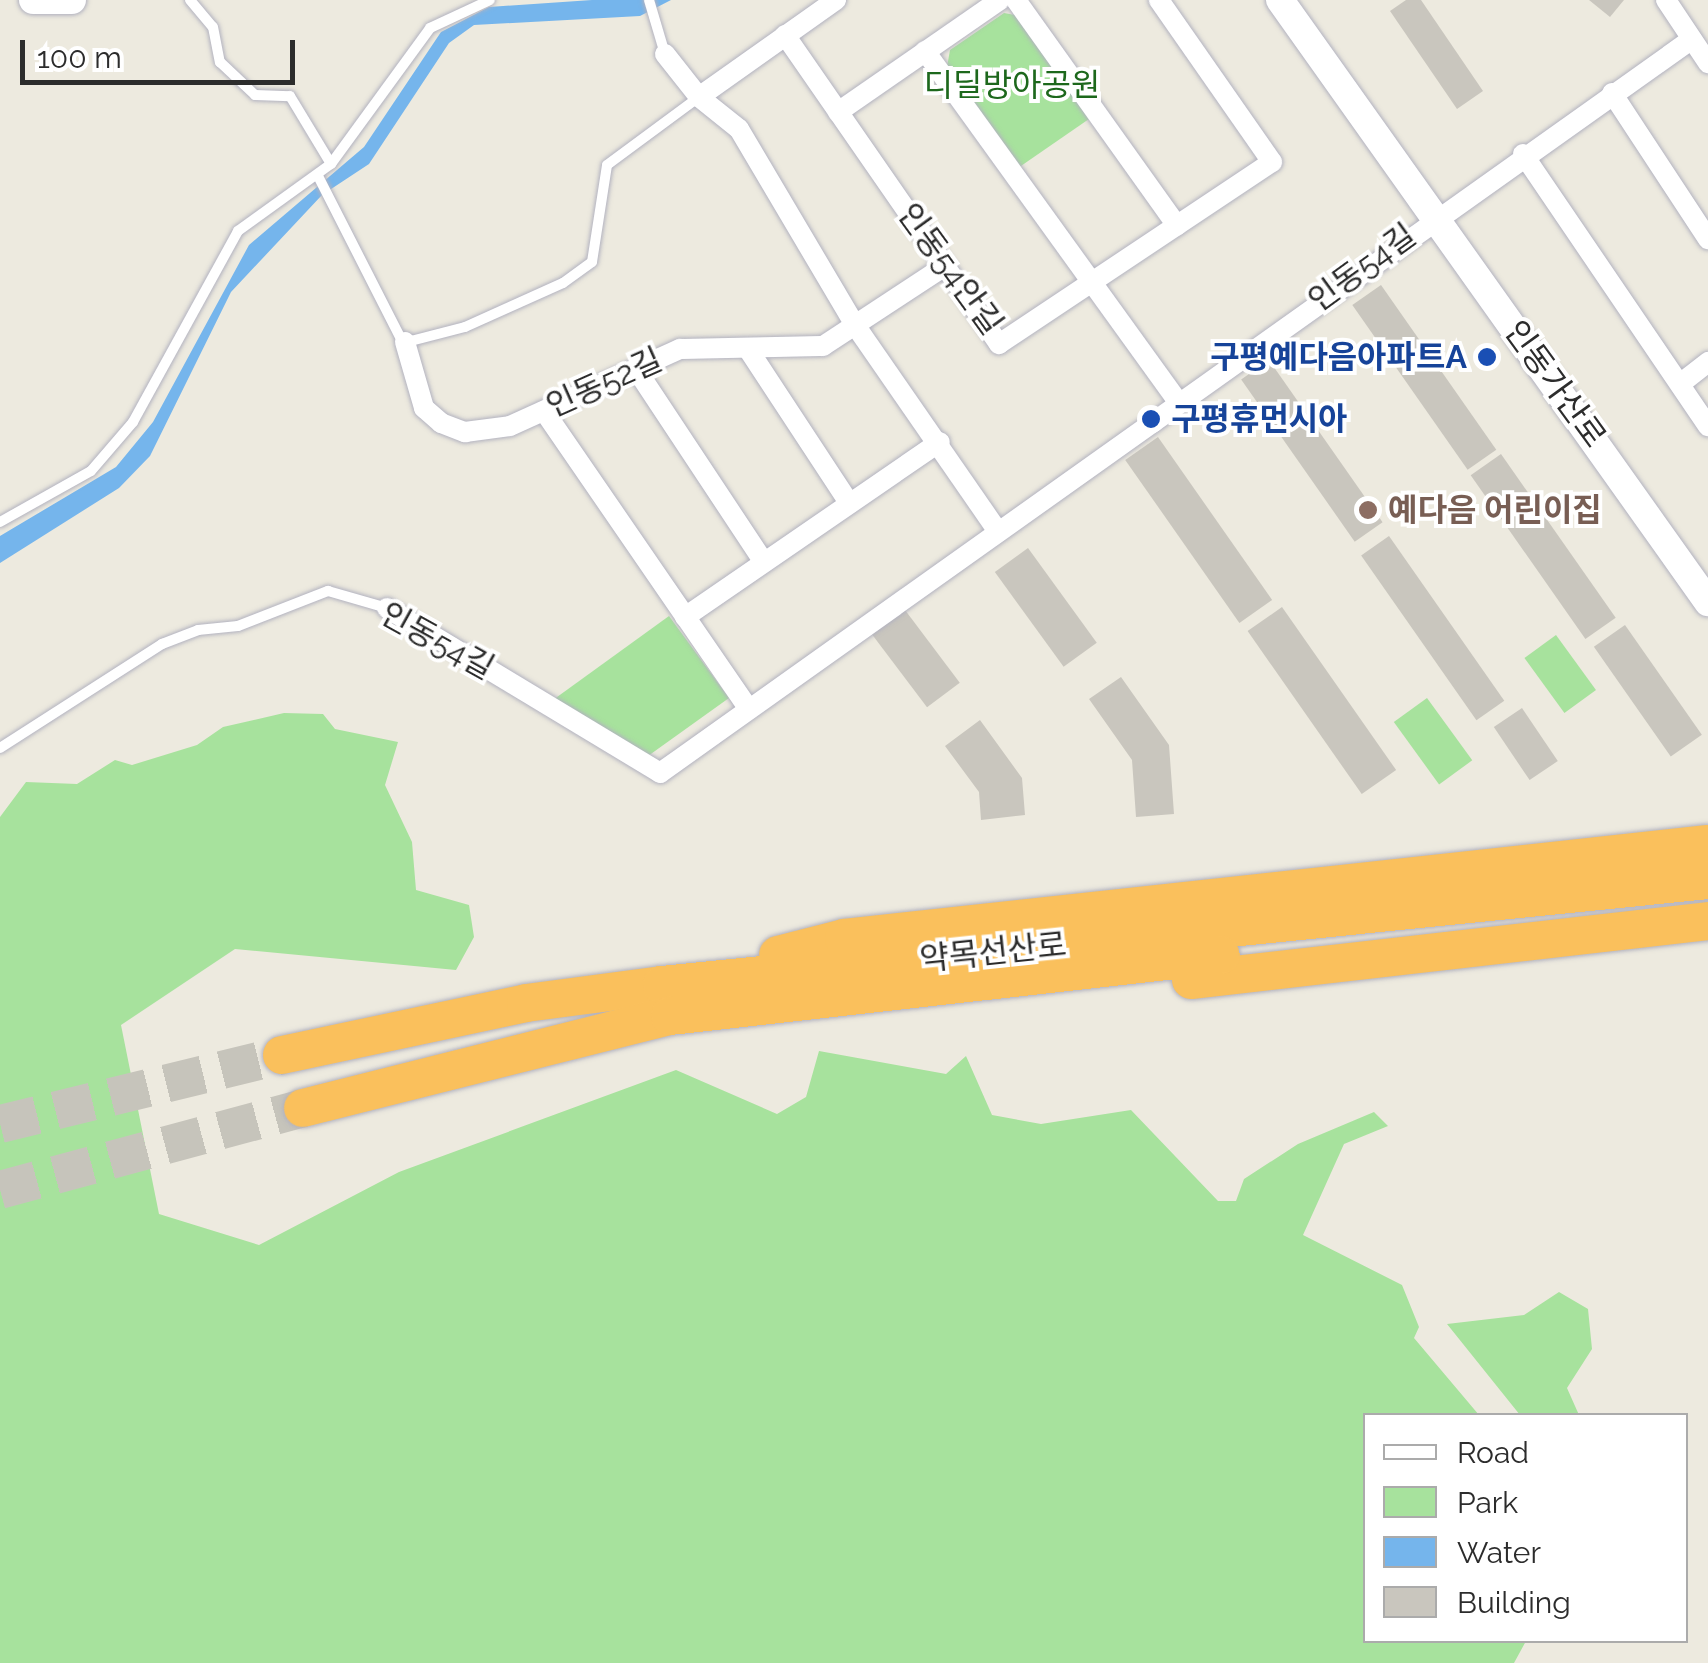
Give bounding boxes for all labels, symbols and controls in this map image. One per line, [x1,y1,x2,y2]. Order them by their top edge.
scale bar [25,20,300,82]
text: 100 m [37,40,122,75]
park label: 디딜방아공원 [924,66,1100,104]
street label: 인동54안길 [890,196,1010,342]
street label: 인동54길 [1301,216,1423,320]
street label: 인동가산로 [1496,313,1614,455]
place label: 구평예다음아파트A [1210,338,1467,376]
street label: 인동52길 [540,341,668,425]
marker: 구평예다음아파트A [1476,346,1498,368]
place label: 구평휴먼시아 [1171,400,1348,438]
marker: 구평휴먼시아 [1140,408,1162,430]
place label: 예다음 어린이집 [1388,491,1602,529]
marker: 예다음 어린이집 [1357,499,1379,521]
street label: 인동54길 [374,594,500,688]
street label: 약목선산로 [918,925,1068,979]
legend [1363,1413,1688,1643]
text: Road [1457,1435,1529,1470]
text: Park [1457,1485,1518,1520]
text: Water [1457,1535,1541,1570]
text: Building [1457,1585,1571,1620]

